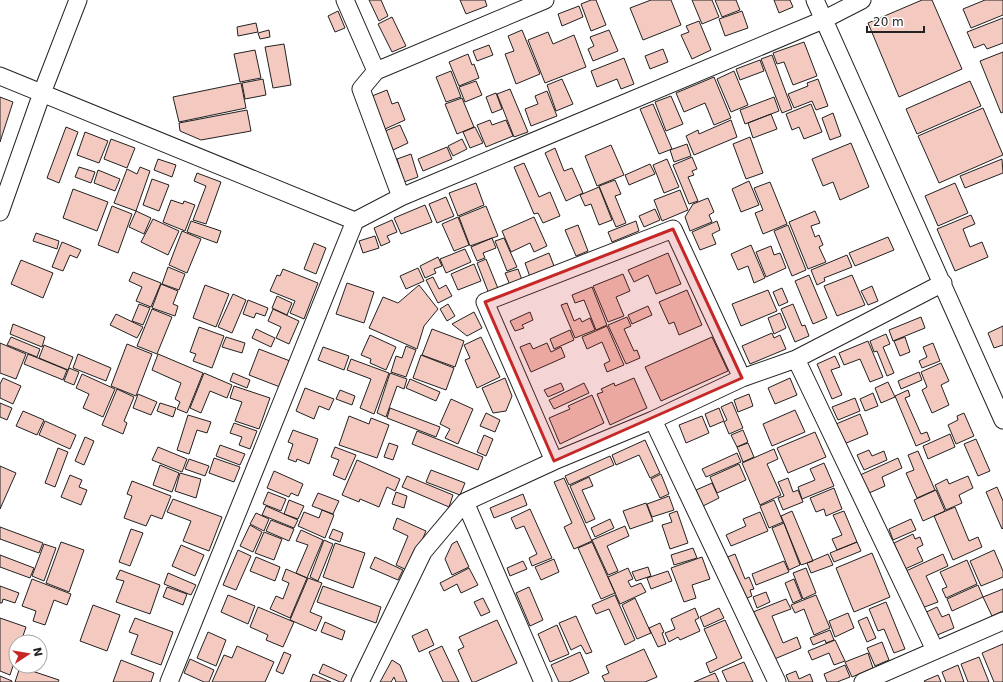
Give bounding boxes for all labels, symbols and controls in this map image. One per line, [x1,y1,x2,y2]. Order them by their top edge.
scale bar [867,8,924,34]
text: 20 m [873,15,904,29]
north arrow [8,634,48,674]
text: N [30,646,45,658]

